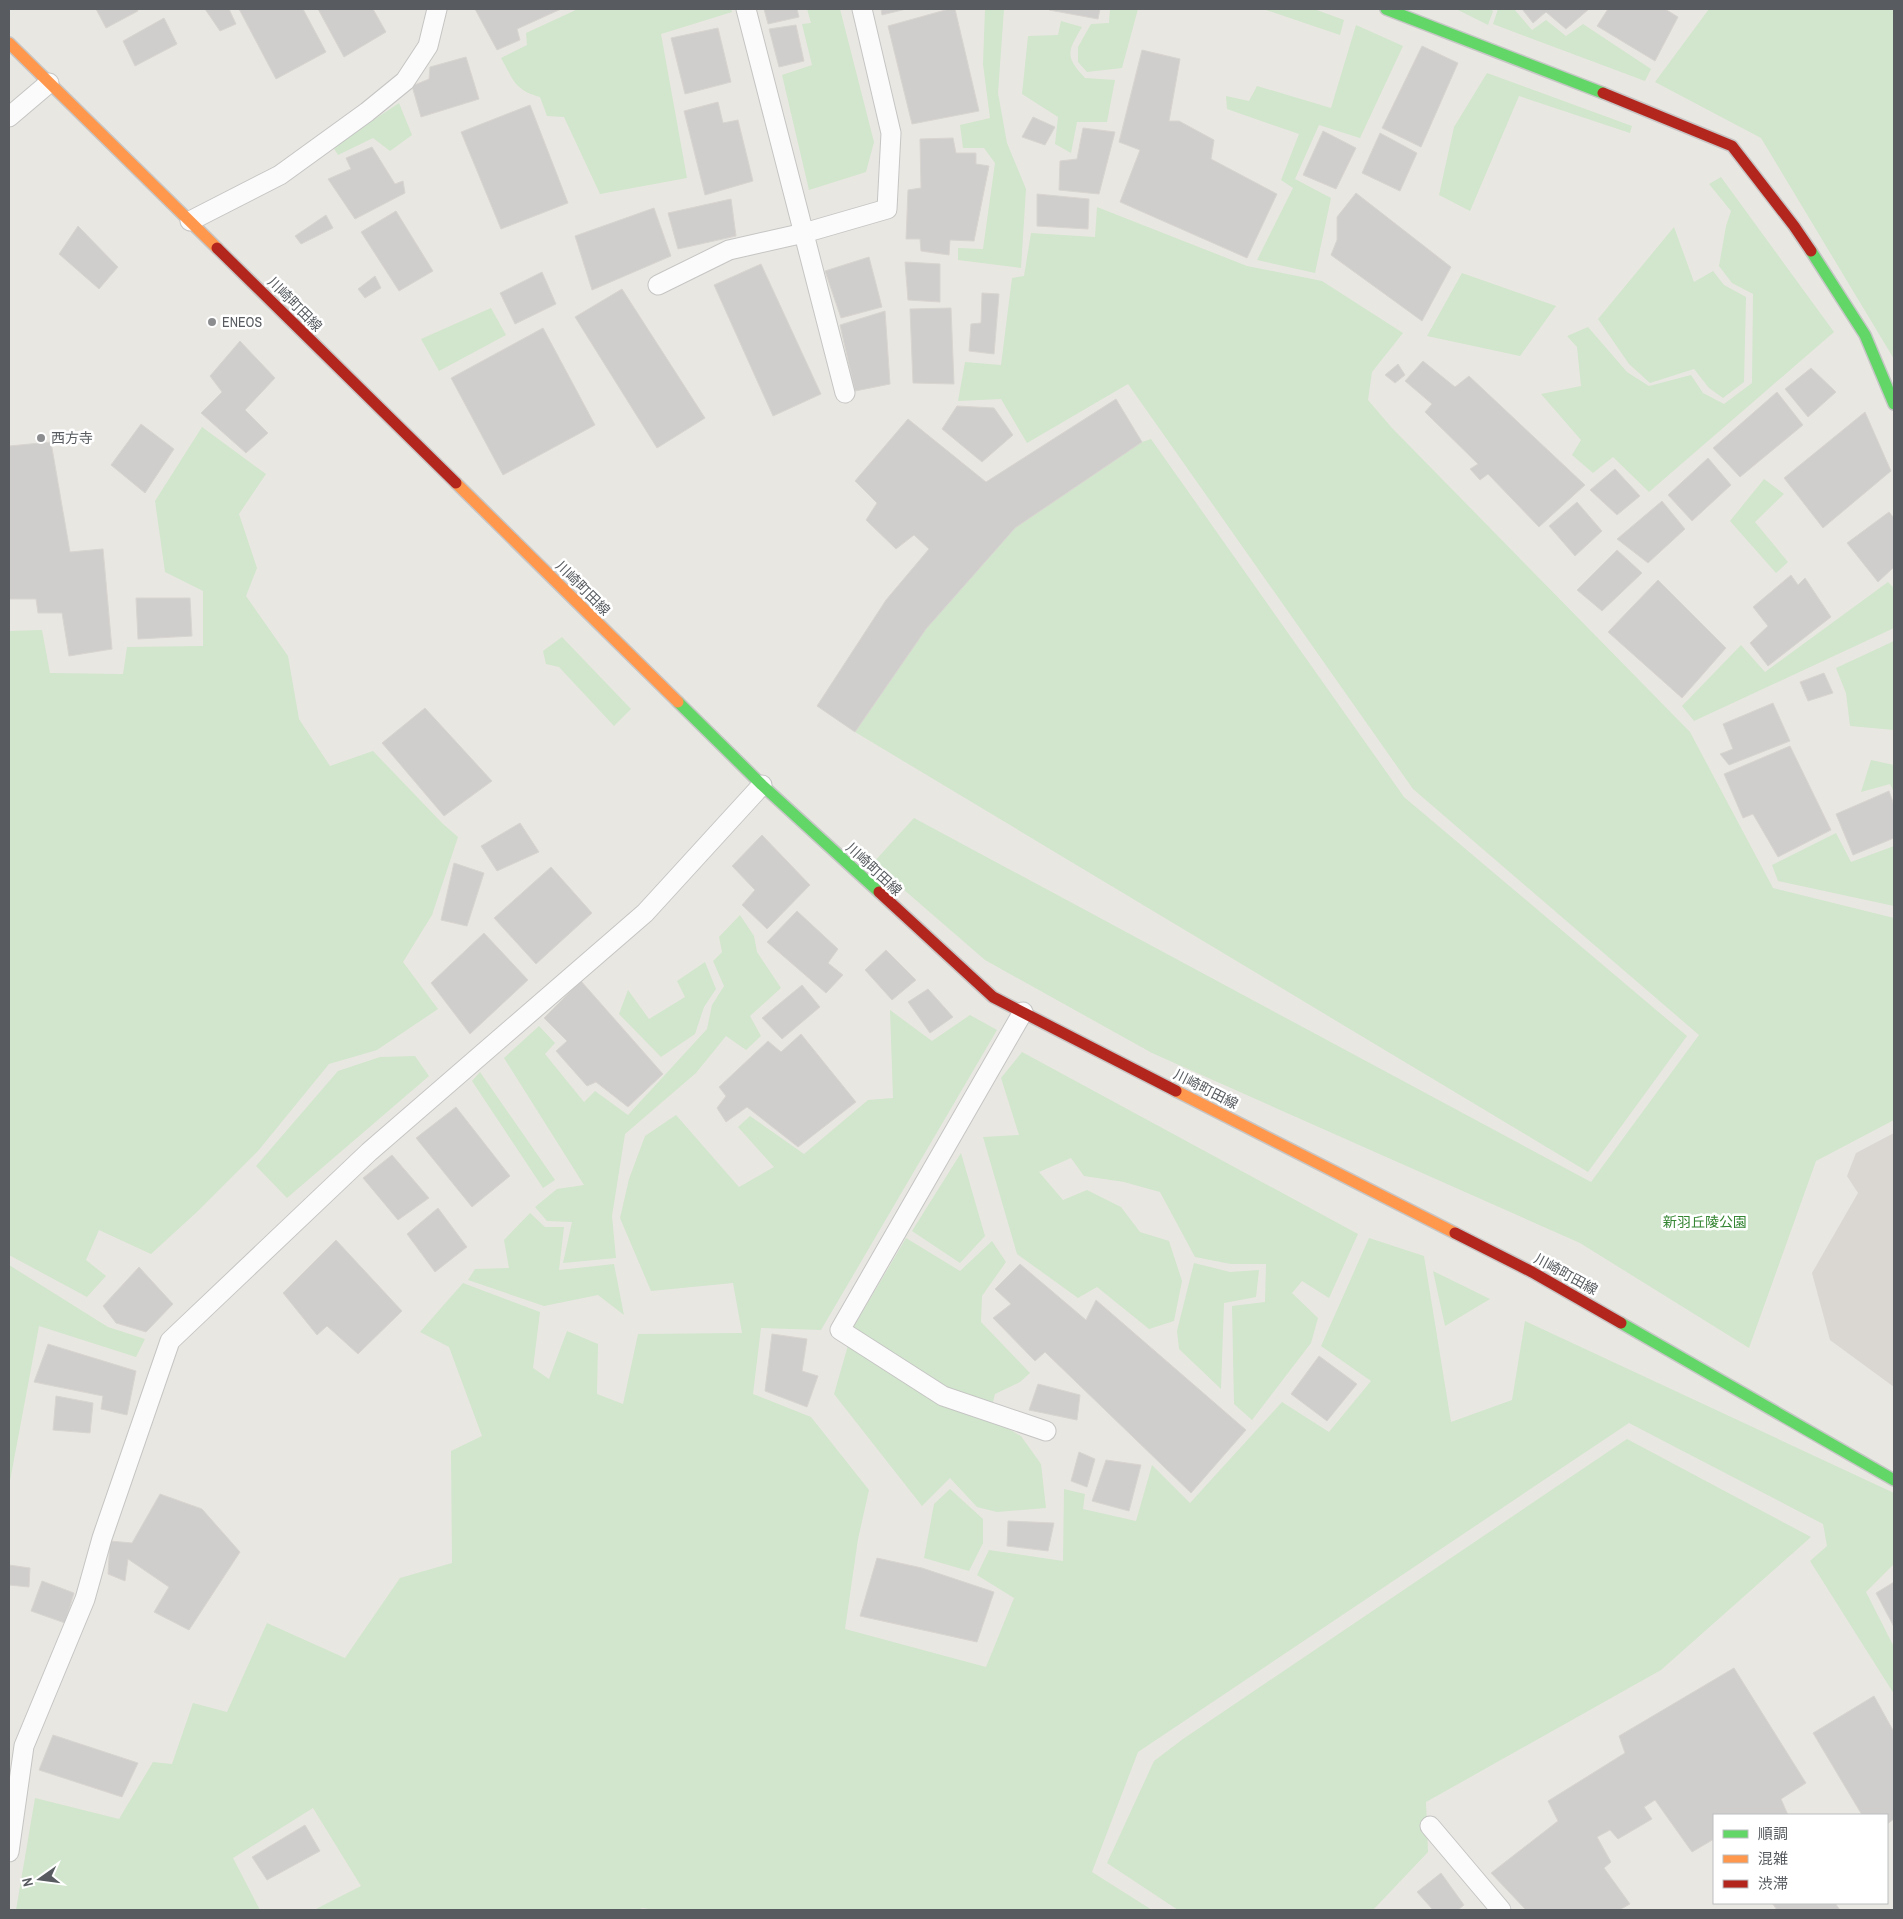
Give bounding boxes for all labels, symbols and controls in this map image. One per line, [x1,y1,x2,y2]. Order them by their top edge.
street label: 川崎町田線 [264,273,326,335]
place label: ENEOS [222,313,263,331]
marker: ENEOS [206,316,218,328]
place label: 西方寺 [51,429,93,447]
marker: 西方寺 [35,432,47,444]
street label: 川崎町田線 [552,557,614,619]
street label: 川崎町田線 [842,839,906,899]
street label: 川崎町田線 [1171,1065,1241,1113]
park label: 新羽丘陵公園 [1663,1213,1747,1231]
street label: 川崎町田線 [1531,1249,1601,1299]
legend [1713,1814,1888,1904]
text: 順調 [1758,1823,1788,1844]
text: 混雑 [1758,1848,1788,1869]
north arrow [15,1854,65,1904]
text: 渋滞 [1758,1873,1788,1894]
text: N [18,1876,37,1888]

